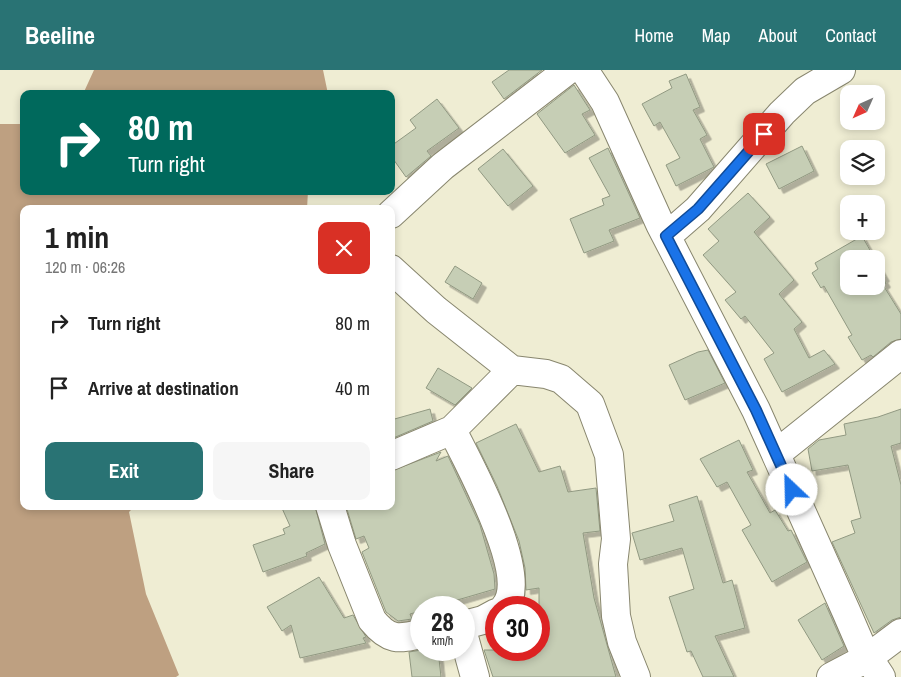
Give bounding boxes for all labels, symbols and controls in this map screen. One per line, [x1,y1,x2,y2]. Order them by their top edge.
text: Beeline [25,19,95,51]
text: Home [634,23,674,48]
text: Map [702,23,731,48]
text: About [759,23,797,48]
text: Contact [825,23,876,48]
north arrow [840,85,885,130]
map controls [840,85,885,295]
text: 80 m [128,104,193,151]
icon: right [45,110,110,175]
pin [743,113,785,155]
icon: arrive [750,120,778,148]
button: layers [840,140,885,185]
text: Turn right [128,149,205,179]
button: + [840,195,885,240]
text: 1 min [45,217,109,257]
button: close [318,222,370,274]
button: − [840,250,885,295]
text: 120 m · 06:26 [45,256,125,278]
icon: right [45,309,73,337]
text: Turn right [88,310,160,336]
text: 80 m [335,310,370,336]
icon: arrive [45,374,73,402]
text: Arrive at destination [88,375,239,401]
text: 40 m [335,375,370,401]
button: Exit [45,442,203,500]
button: Share [213,442,370,500]
position arrow [765,463,817,515]
speed limit sign: 30 [485,596,550,661]
text: 28 [431,605,454,639]
text: km/h [432,633,453,649]

